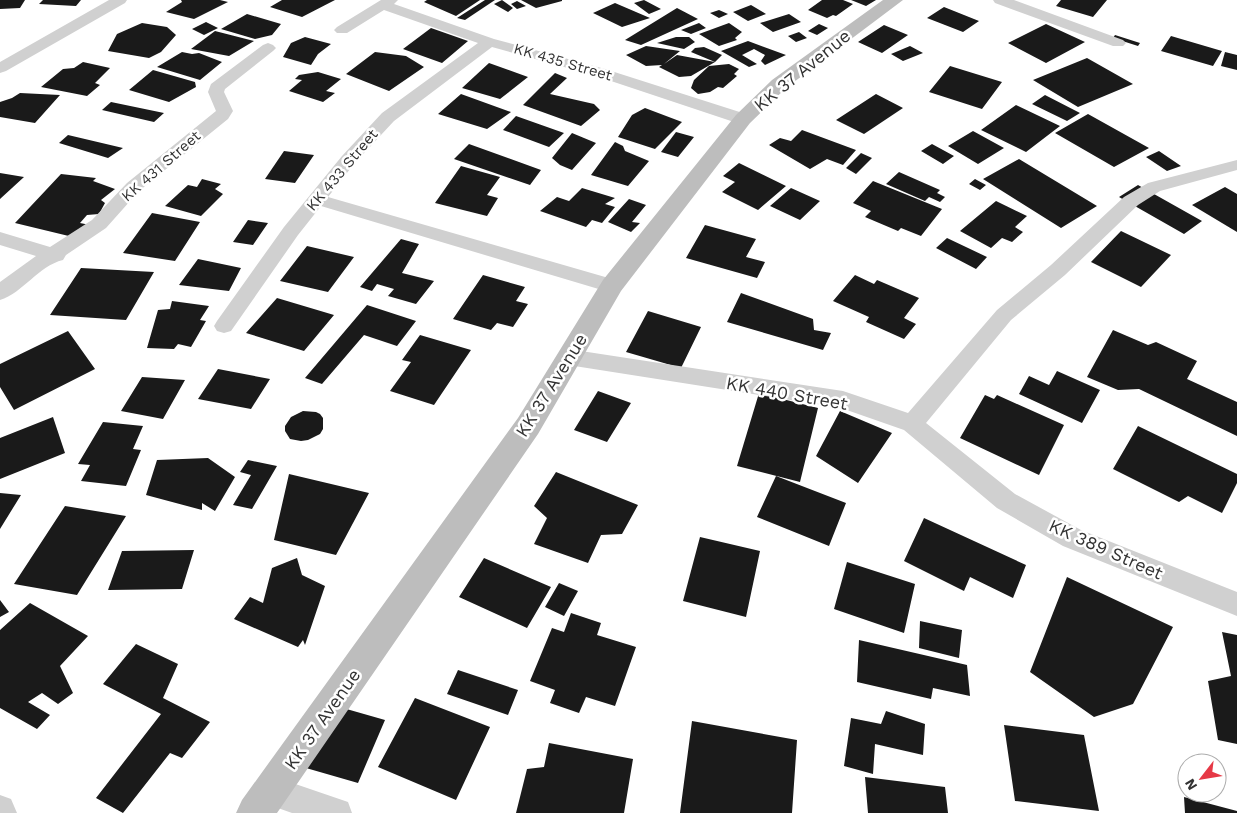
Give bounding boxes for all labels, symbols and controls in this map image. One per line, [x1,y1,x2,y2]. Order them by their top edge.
street label: KK 37 Avenue [750,25,854,115]
street label: KK 435 Street [512,39,615,85]
street label: KK 433 Street [302,125,382,215]
street label: KK 431 Street [118,126,205,205]
street label: KK 37 Avenue [511,329,591,441]
street label: KK 440 Street [725,372,850,414]
street label: KK 389 Street [1046,514,1167,584]
street label: KK 37 Avenue [280,665,364,773]
north arrow [1177,753,1227,803]
text: N [1181,776,1200,793]

